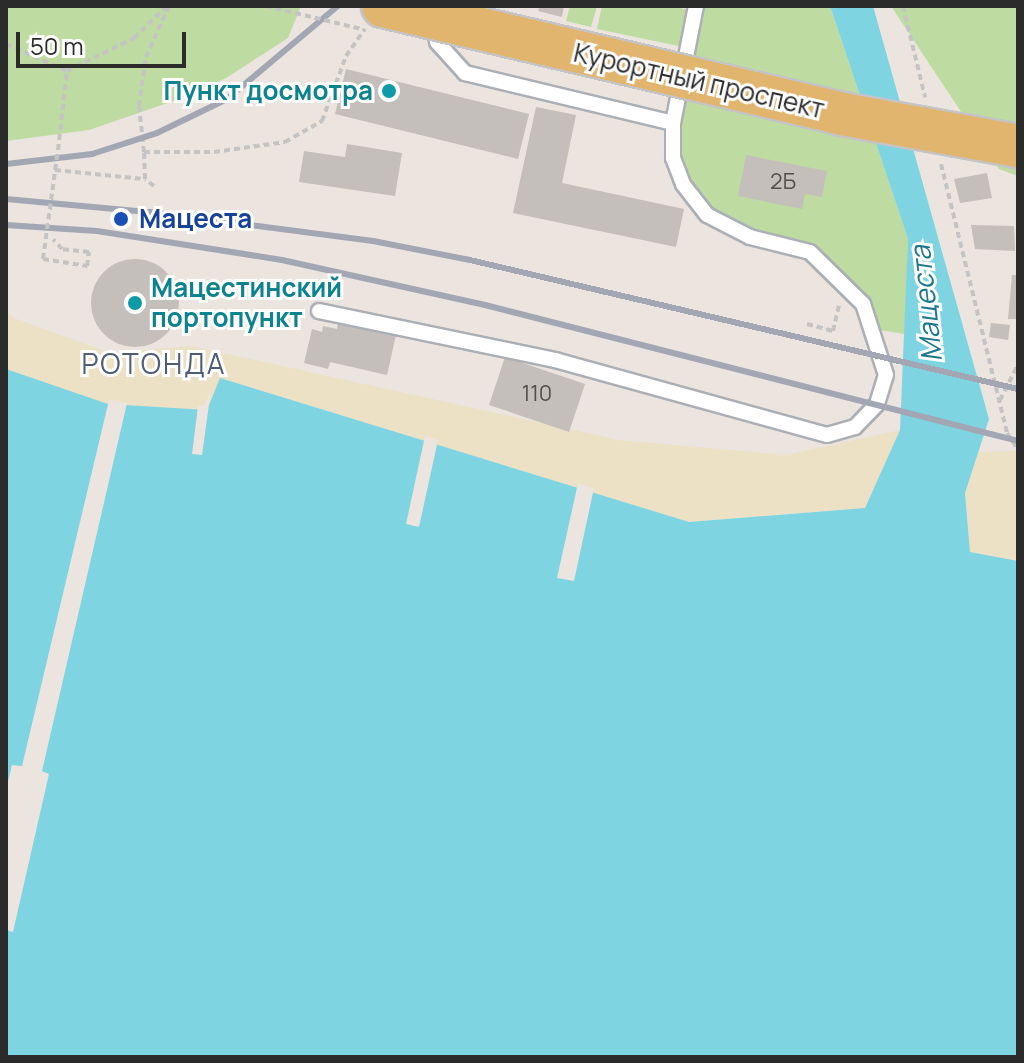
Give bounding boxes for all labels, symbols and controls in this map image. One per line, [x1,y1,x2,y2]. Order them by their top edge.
scale bar [20,16,190,66]
text: 50 m [30,29,84,62]
street label: Курортный проспект [571,37,827,125]
place label: Пункт досмотра [164,75,373,107]
marker: Пункт досмотра [380,82,398,100]
house number: 2Б [770,169,796,195]
place label: Мацеста [139,203,252,235]
marker: Мацеста [110,208,132,230]
water label: Мацеста [902,244,948,364]
place label: Мацестинский портопункт [151,272,342,334]
marker: Мацестинский портопункт [126,294,144,312]
district label: РОТОНДА [81,346,227,380]
house number: 110 [522,381,552,407]

